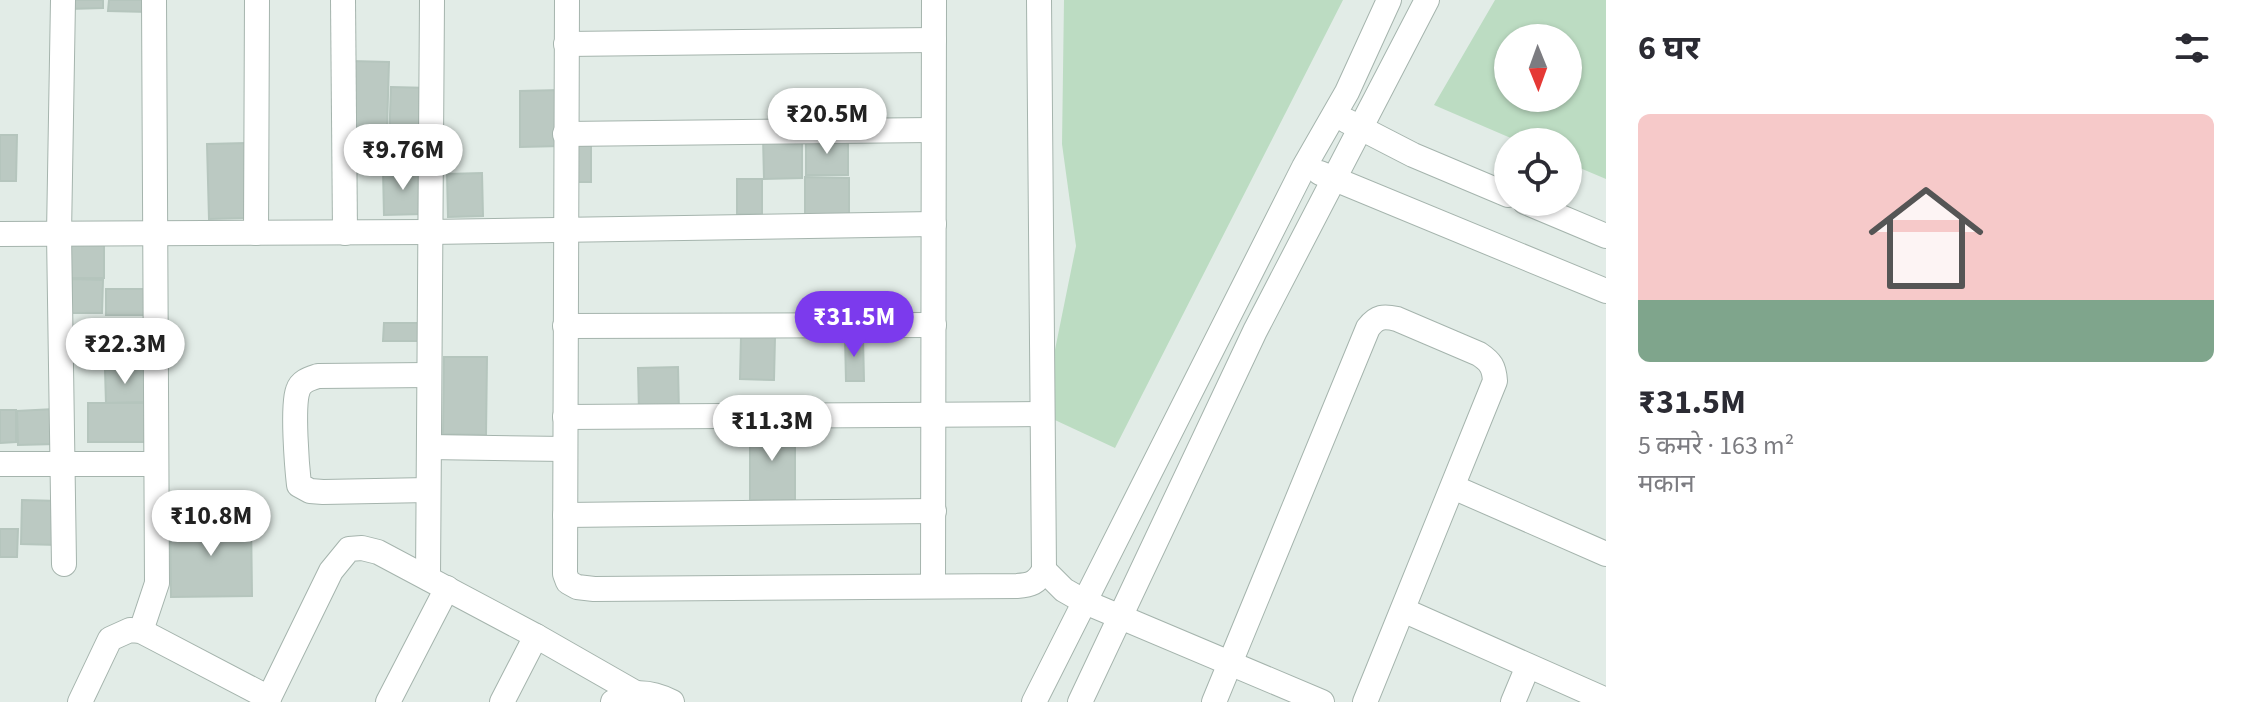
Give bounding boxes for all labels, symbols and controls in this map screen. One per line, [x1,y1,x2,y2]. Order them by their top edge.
north arrow [1494,24,1582,112]
map controls [1494,24,1582,216]
text: 6 घर [1638,24,1700,73]
icon: filters [2170,26,2214,70]
pin: ₹20.5M [762,88,892,156]
text: ₹20.5M [786,95,868,132]
pin: ₹9.76M [338,124,468,192]
button: locate [1494,128,1582,216]
text: ₹9.76M [362,131,444,168]
icon: home [1854,166,1998,310]
pin: ₹31.5M [789,291,919,359]
text: ₹31.5M [813,298,895,335]
pin: ₹22.3M [60,318,190,386]
text: ₹22.3M [84,325,166,362]
text: ₹31.5M [1638,378,1746,427]
pin: ₹11.3M [707,395,837,463]
text: ₹11.3M [731,402,813,439]
text: 5 कमरे · 163 m² [1638,427,1794,464]
text: मकान [1638,465,1695,502]
pin: ₹10.8M [146,490,276,558]
text: ₹10.8M [170,497,252,534]

